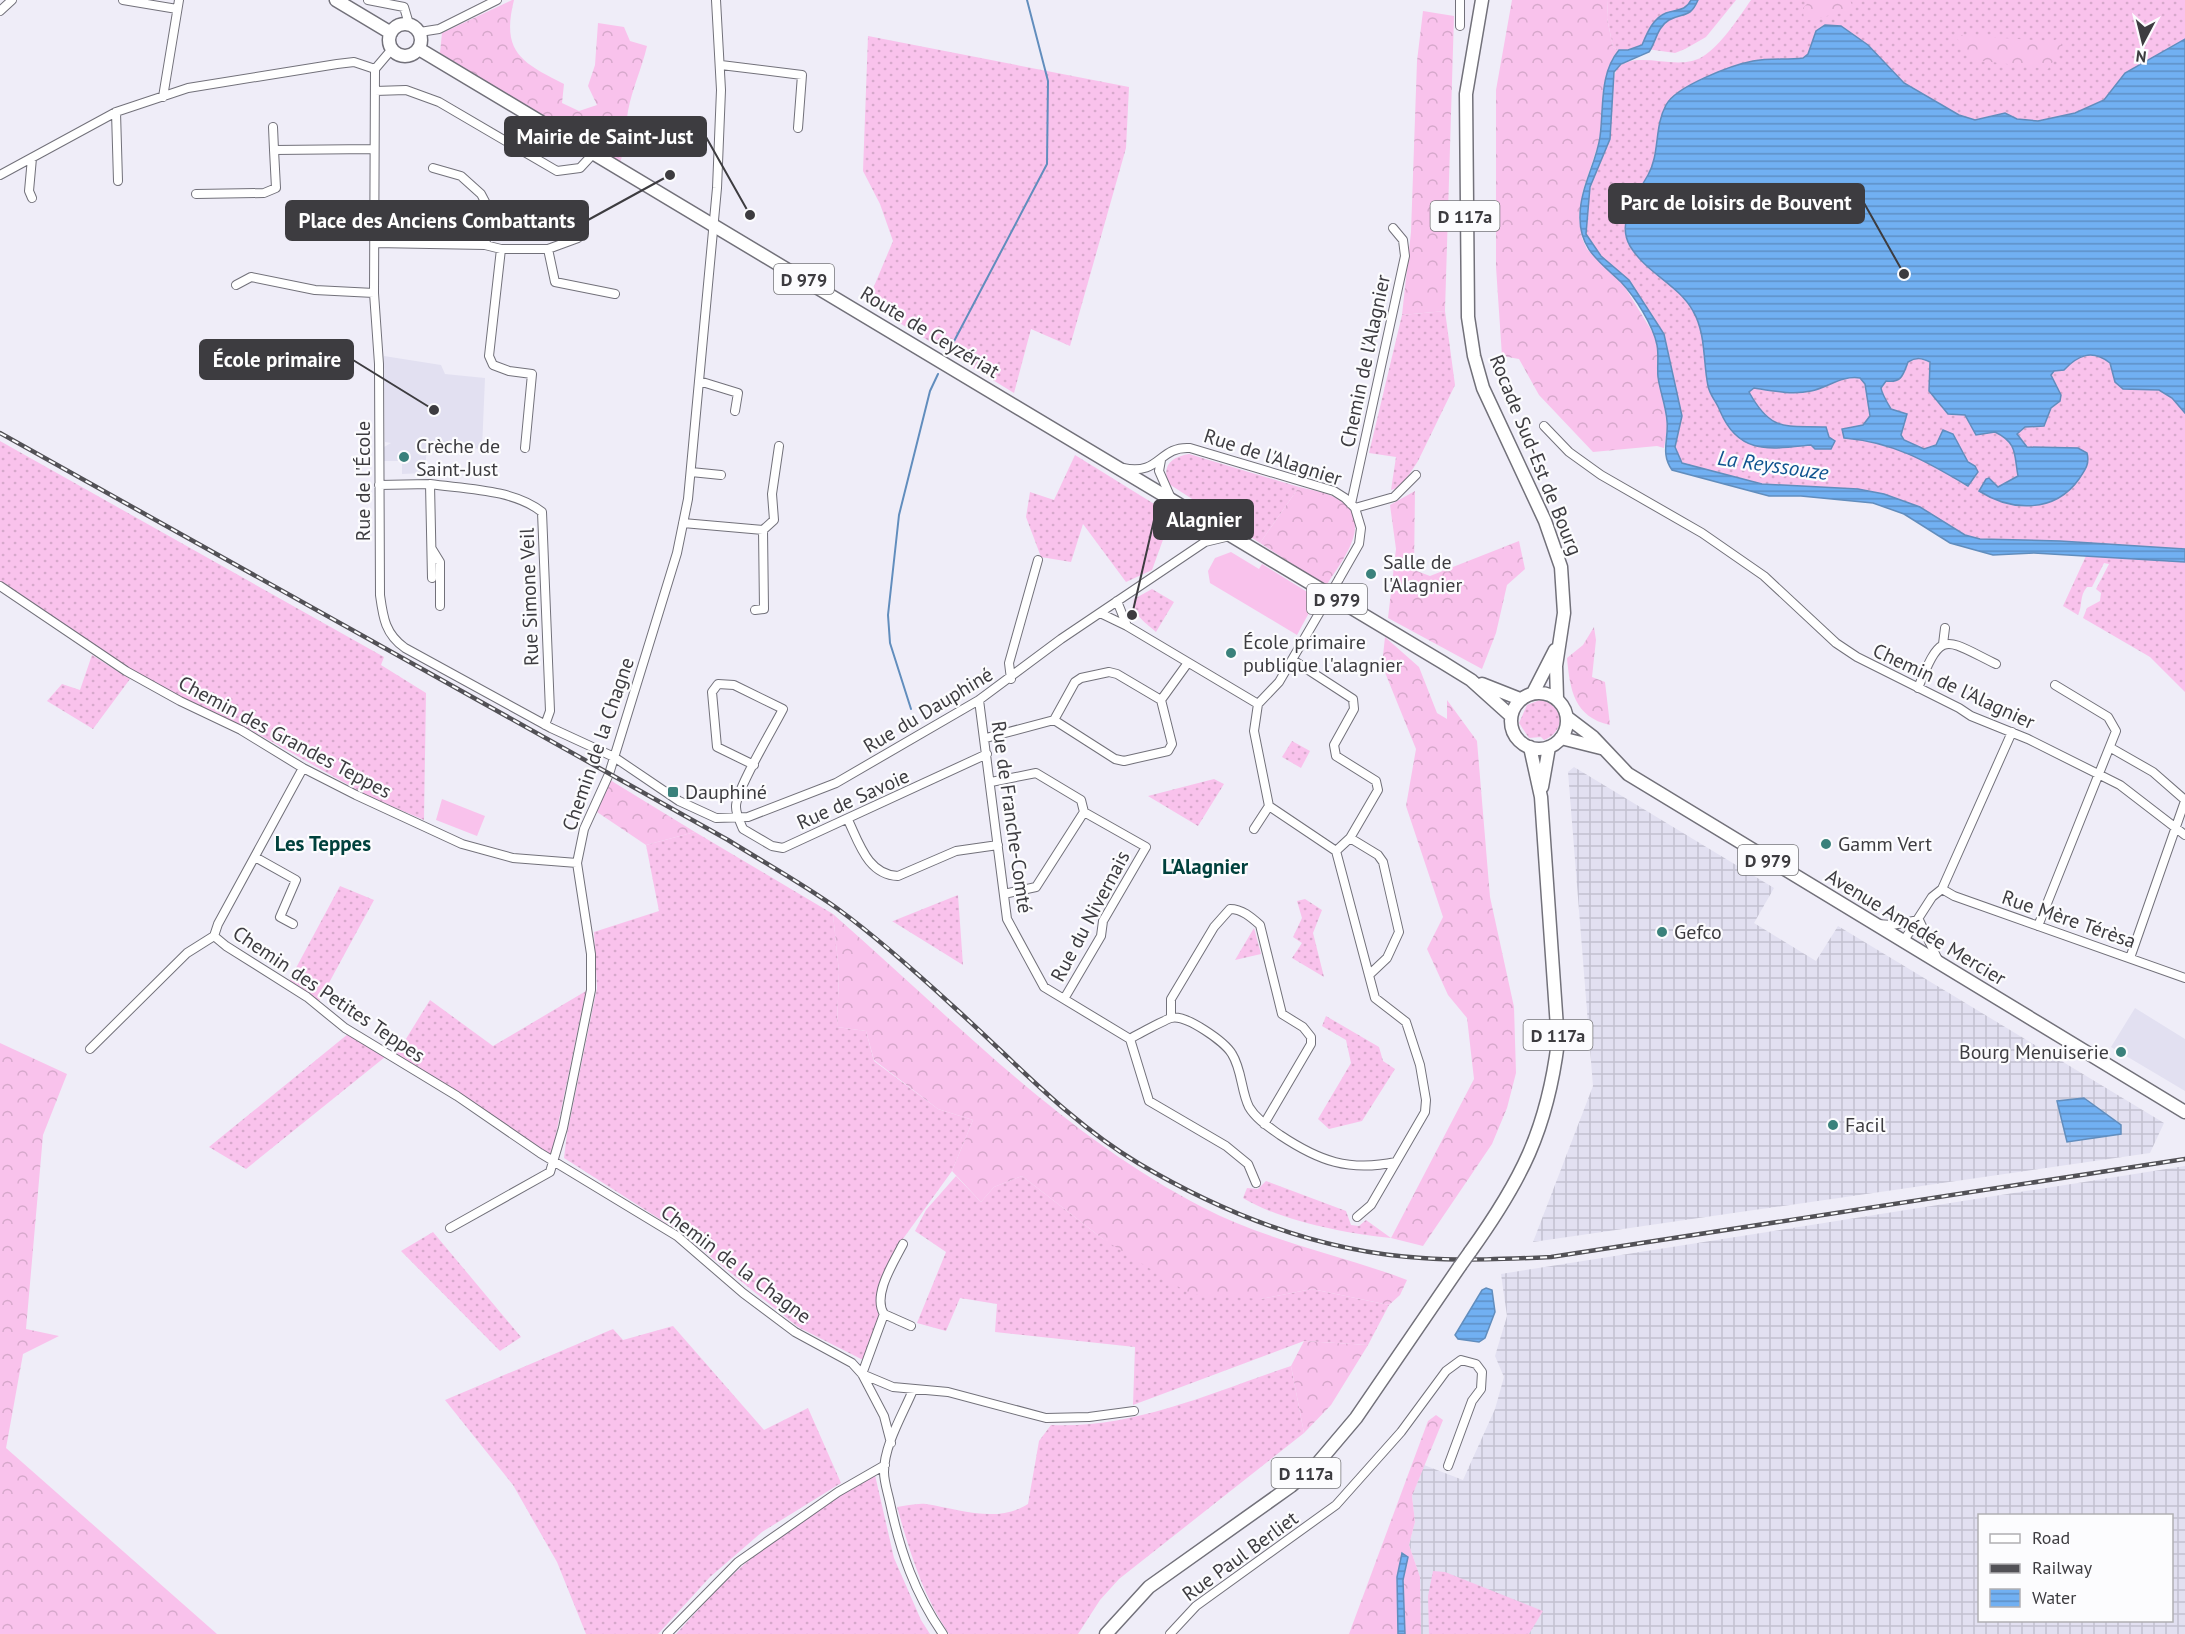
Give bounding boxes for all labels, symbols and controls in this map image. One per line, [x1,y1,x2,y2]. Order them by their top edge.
north arrow [2113,12,2173,72]
text: N [2135,46,2148,67]
callout: Mairie de Saint-Just [505,117,706,156]
text: Mairie de Saint-Just [517,123,694,150]
callout: Parc de loisirs de Bouvent [1609,184,1864,223]
text: Parc de loisirs de Bouvent [1620,189,1852,216]
callout: Place des Anciens Combattants [286,201,588,240]
road number: D 117a [1430,201,1500,231]
text: Place des Anciens Combattants [299,207,576,234]
road number: D 979 [774,264,834,294]
street label: Chemin de l'Alagnier [1334,272,1396,450]
street label: Route de Ceyzériat [856,280,1005,384]
callout: École primaire [200,340,353,379]
text: École primaire [213,346,341,373]
street label: Rocade Sud-Est de Bourg [1484,351,1588,559]
street label: Rue de l'École [350,421,376,541]
street label: Rue de l'Alagnier [1201,422,1345,492]
place label: Crèche de Saint-Just [416,433,500,482]
water label: La Reyssouze [1716,444,1830,486]
marker: Crèche de Saint-Just [397,450,411,464]
callout: Alagnier [1154,500,1253,539]
text: Alagnier [1166,506,1242,533]
street label: Rue Simone Veil [514,527,544,667]
place label: Salle de l'Alagnier [1383,549,1462,598]
marker: Salle de l'Alagnier [1364,567,1378,581]
road number: D 979 [1307,584,1367,614]
place label: École primaire publique l'alagnier [1243,629,1402,678]
street label: Chemin de l'Alagnier [1869,637,2039,735]
marker: École primaire publique l'alagnier [1224,646,1238,660]
street label: Chemin de la Chagne [556,654,640,834]
street label: Rue du Dauphiné [858,661,998,759]
street label: Chemin des Grandes Teppes [174,670,396,804]
street label: Rue de Franche-Comté [986,719,1038,915]
street label: Rue de Savoie [793,763,913,835]
place label: Dauphiné [685,779,767,805]
marker: Dauphiné [666,785,680,799]
district label: Les Teppes [275,830,371,857]
place label: Gamm Vert [1838,831,1932,857]
marker: Gamm Vert [1819,837,1833,851]
road number: D 979 [1738,845,1798,875]
street label: Rue du Nivernais [1045,846,1135,986]
district label: L'Alagnier [1162,853,1249,880]
street label: Avenue Amédée Mercier [1821,863,2011,991]
street label: Rue Mère Térèsa [1999,884,2139,954]
place label: Gefco [1674,919,1722,945]
street label: Chemin des Petites Teppes [228,920,430,1068]
marker: Gefco [1655,925,1669,939]
road number: D 117a [1524,1020,1592,1050]
place label: Bourg Menuiserie [1959,1039,2109,1065]
marker: Bourg Menuiserie [2114,1045,2128,1059]
place label: Facil [1845,1112,1886,1138]
marker: Facil [1826,1118,1840,1132]
street label: Chemin de la Chagne [656,1199,816,1329]
road number: D 117a [1272,1458,1340,1488]
street label: Rue Paul Berliet [1177,1505,1303,1607]
legend [1978,1514,2173,1622]
text: Road [2032,1526,2070,1549]
text: Railway [2032,1556,2093,1579]
text: Water [2032,1586,2076,1609]

